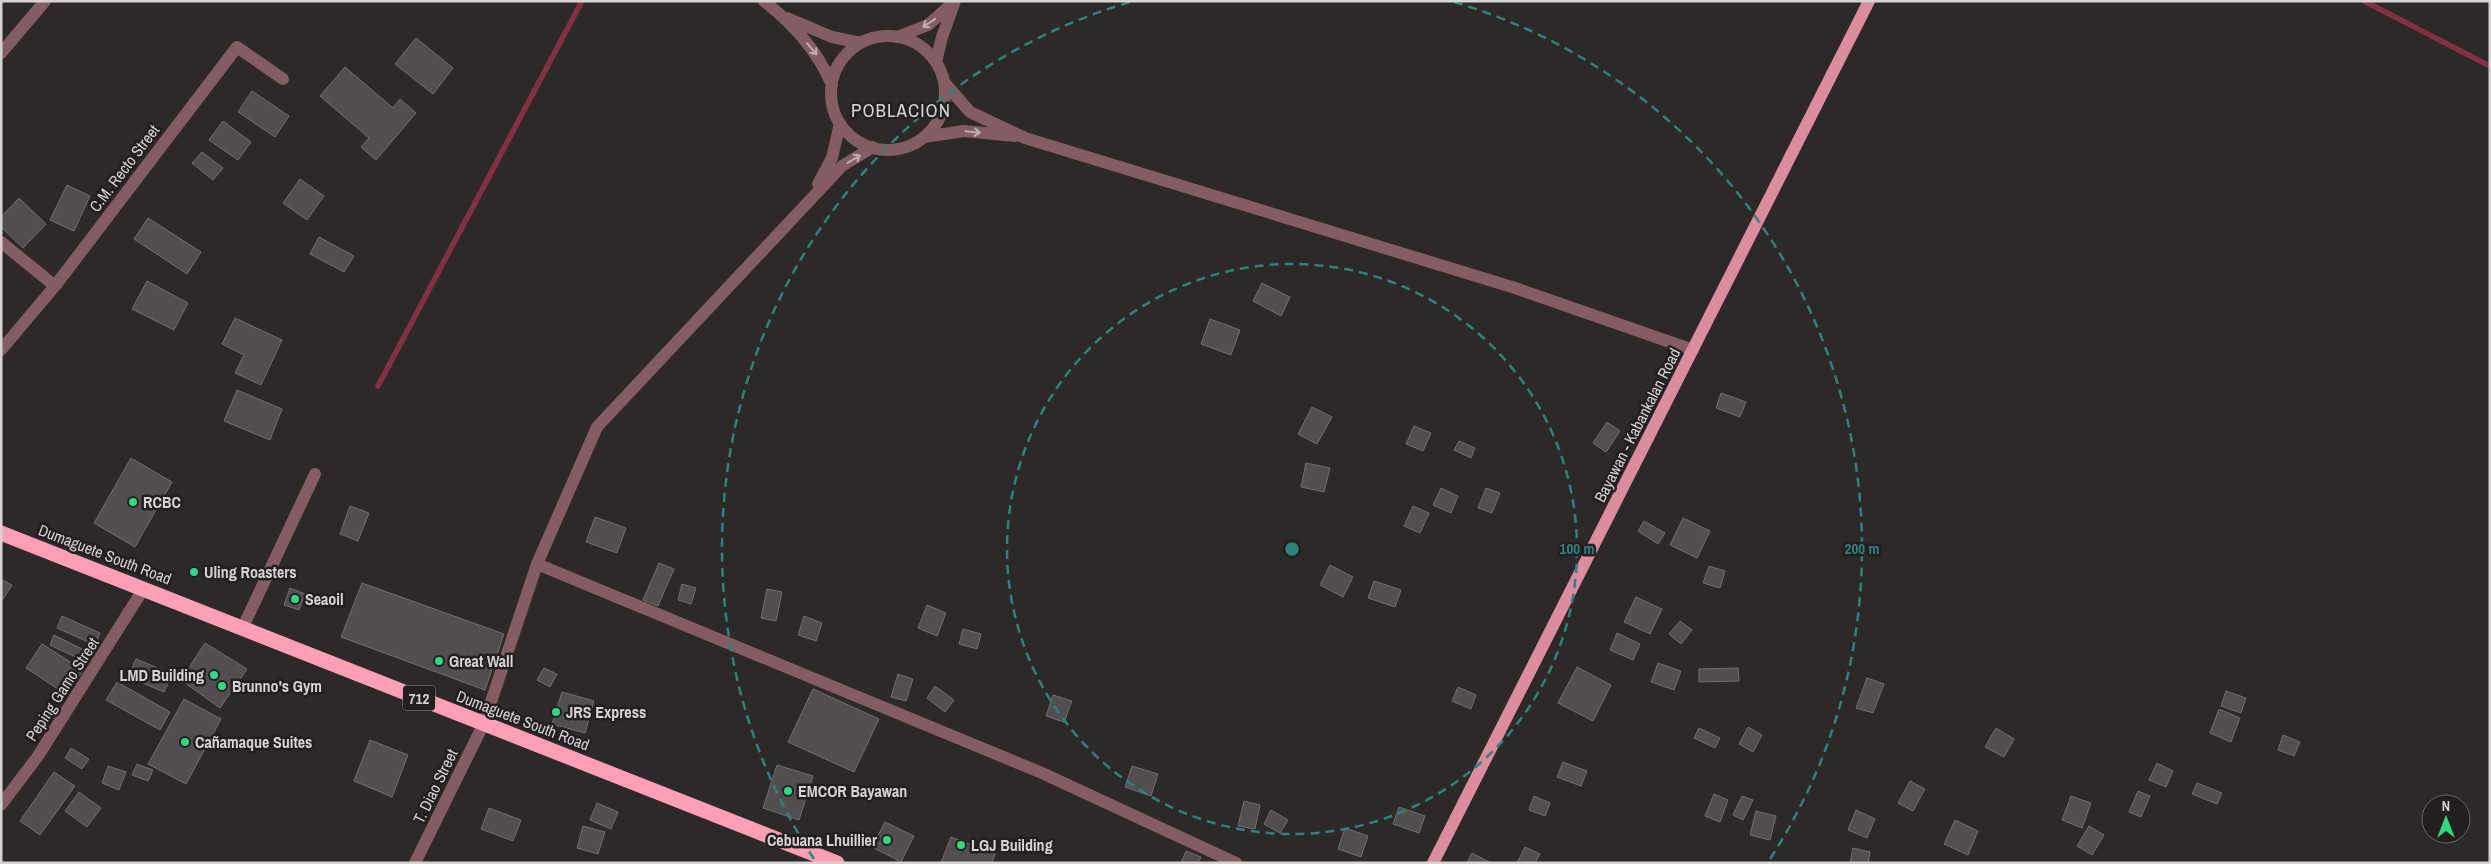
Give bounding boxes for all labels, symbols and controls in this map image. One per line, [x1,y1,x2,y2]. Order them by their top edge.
one-way arrow [922,18,936,28]
one-way arrow [806,42,817,55]
district label: POBLACION [851,97,951,123]
street label: C.M. Recto Street [84,119,164,216]
one-way arrow [964,127,980,137]
one-way arrow [846,153,860,163]
street label: Bayawan - Kabankalan Road [1589,344,1685,506]
place label: RCBC [143,491,181,513]
marker: RCBC [127,496,139,508]
street label: Dumaguete South Road [35,519,175,589]
text: 100 m [1560,538,1594,559]
text: 200 m [1845,538,1879,559]
centre of rings [1283,540,1301,558]
place label: Uling Roasters [204,561,297,583]
marker: Uling Roasters [188,566,200,578]
place label: Seaoil [305,588,344,610]
marker: Seaoil [289,593,301,605]
street label: Peping Gamo Street [20,633,104,745]
place label: Great Wall [449,650,513,672]
marker: Great Wall [433,655,445,667]
place label: LMD Building [119,664,204,686]
marker: LMD Building [208,669,220,681]
place label: Brunno's Gym [232,675,322,697]
marker: Brunno's Gym [216,680,228,692]
street label: Dumaguete South Road [453,685,593,755]
road number: 712 [403,686,435,710]
place label: JRS Express [566,701,646,723]
marker: JRS Express [550,706,562,718]
place label: Cañamaque Suites [195,731,312,753]
marker: Cañamaque Suites [179,736,191,748]
street label: T. Diao Street [408,745,463,827]
place label: EMCOR Bayawan [798,780,907,802]
marker: EMCOR Bayawan [782,785,794,797]
north arrow [2421,794,2471,844]
text: N [2442,797,2450,815]
place label: Cebuana Lhuillier [767,829,878,851]
marker: Cebuana Lhuillier [881,834,893,846]
place label: LGJ Building [971,834,1053,856]
marker: LGJ Building [955,839,967,851]

